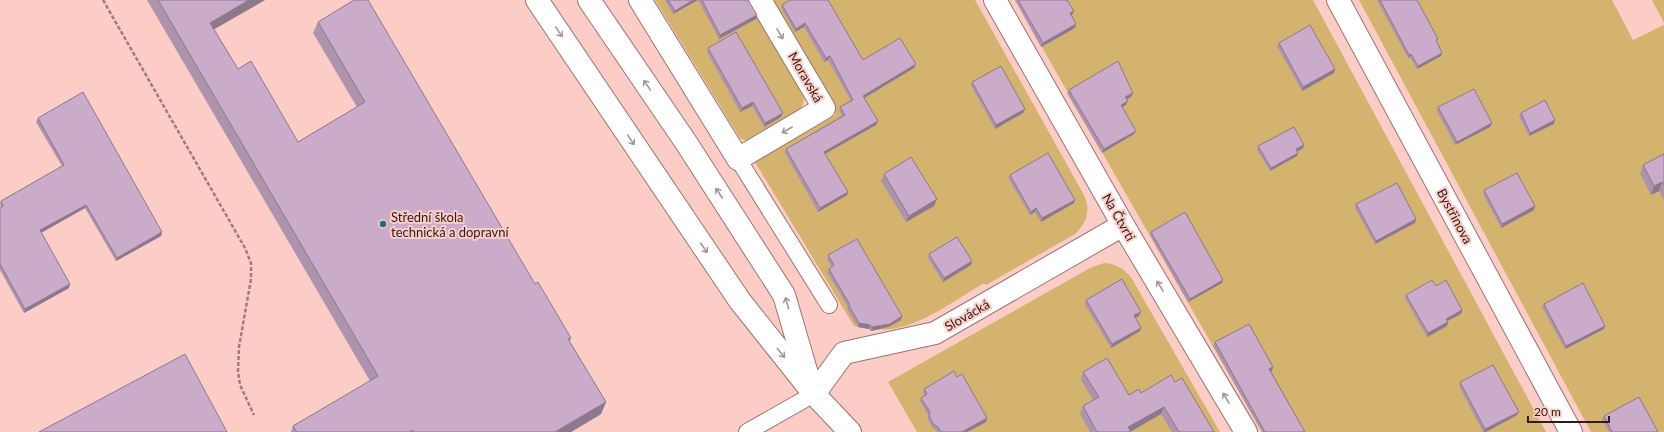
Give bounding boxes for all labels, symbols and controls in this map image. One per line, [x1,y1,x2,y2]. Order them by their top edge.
one-way arrow [555,27,563,38]
one-way arrow [777,28,785,40]
street label: Moravská [785,49,827,105]
one-way arrow [643,79,651,90]
one-way arrow [781,127,793,135]
one-way arrow [627,134,635,145]
street label: Bystřinova [1434,186,1476,246]
one-way arrow [714,187,722,199]
street label: Na Čtvrti [1099,190,1139,244]
place label: Střední škola technická a dopravní [391,209,510,240]
marker: Střední škola technická a dopravní [378,219,388,229]
one-way arrow [700,242,708,253]
one-way arrow [1155,281,1163,293]
street label: Slovácká [942,296,992,334]
one-way arrow [783,297,790,310]
one-way arrow [776,347,785,358]
one-way arrow [1221,392,1229,404]
scale bar [1528,398,1609,424]
text: 20 m [1534,404,1561,419]

